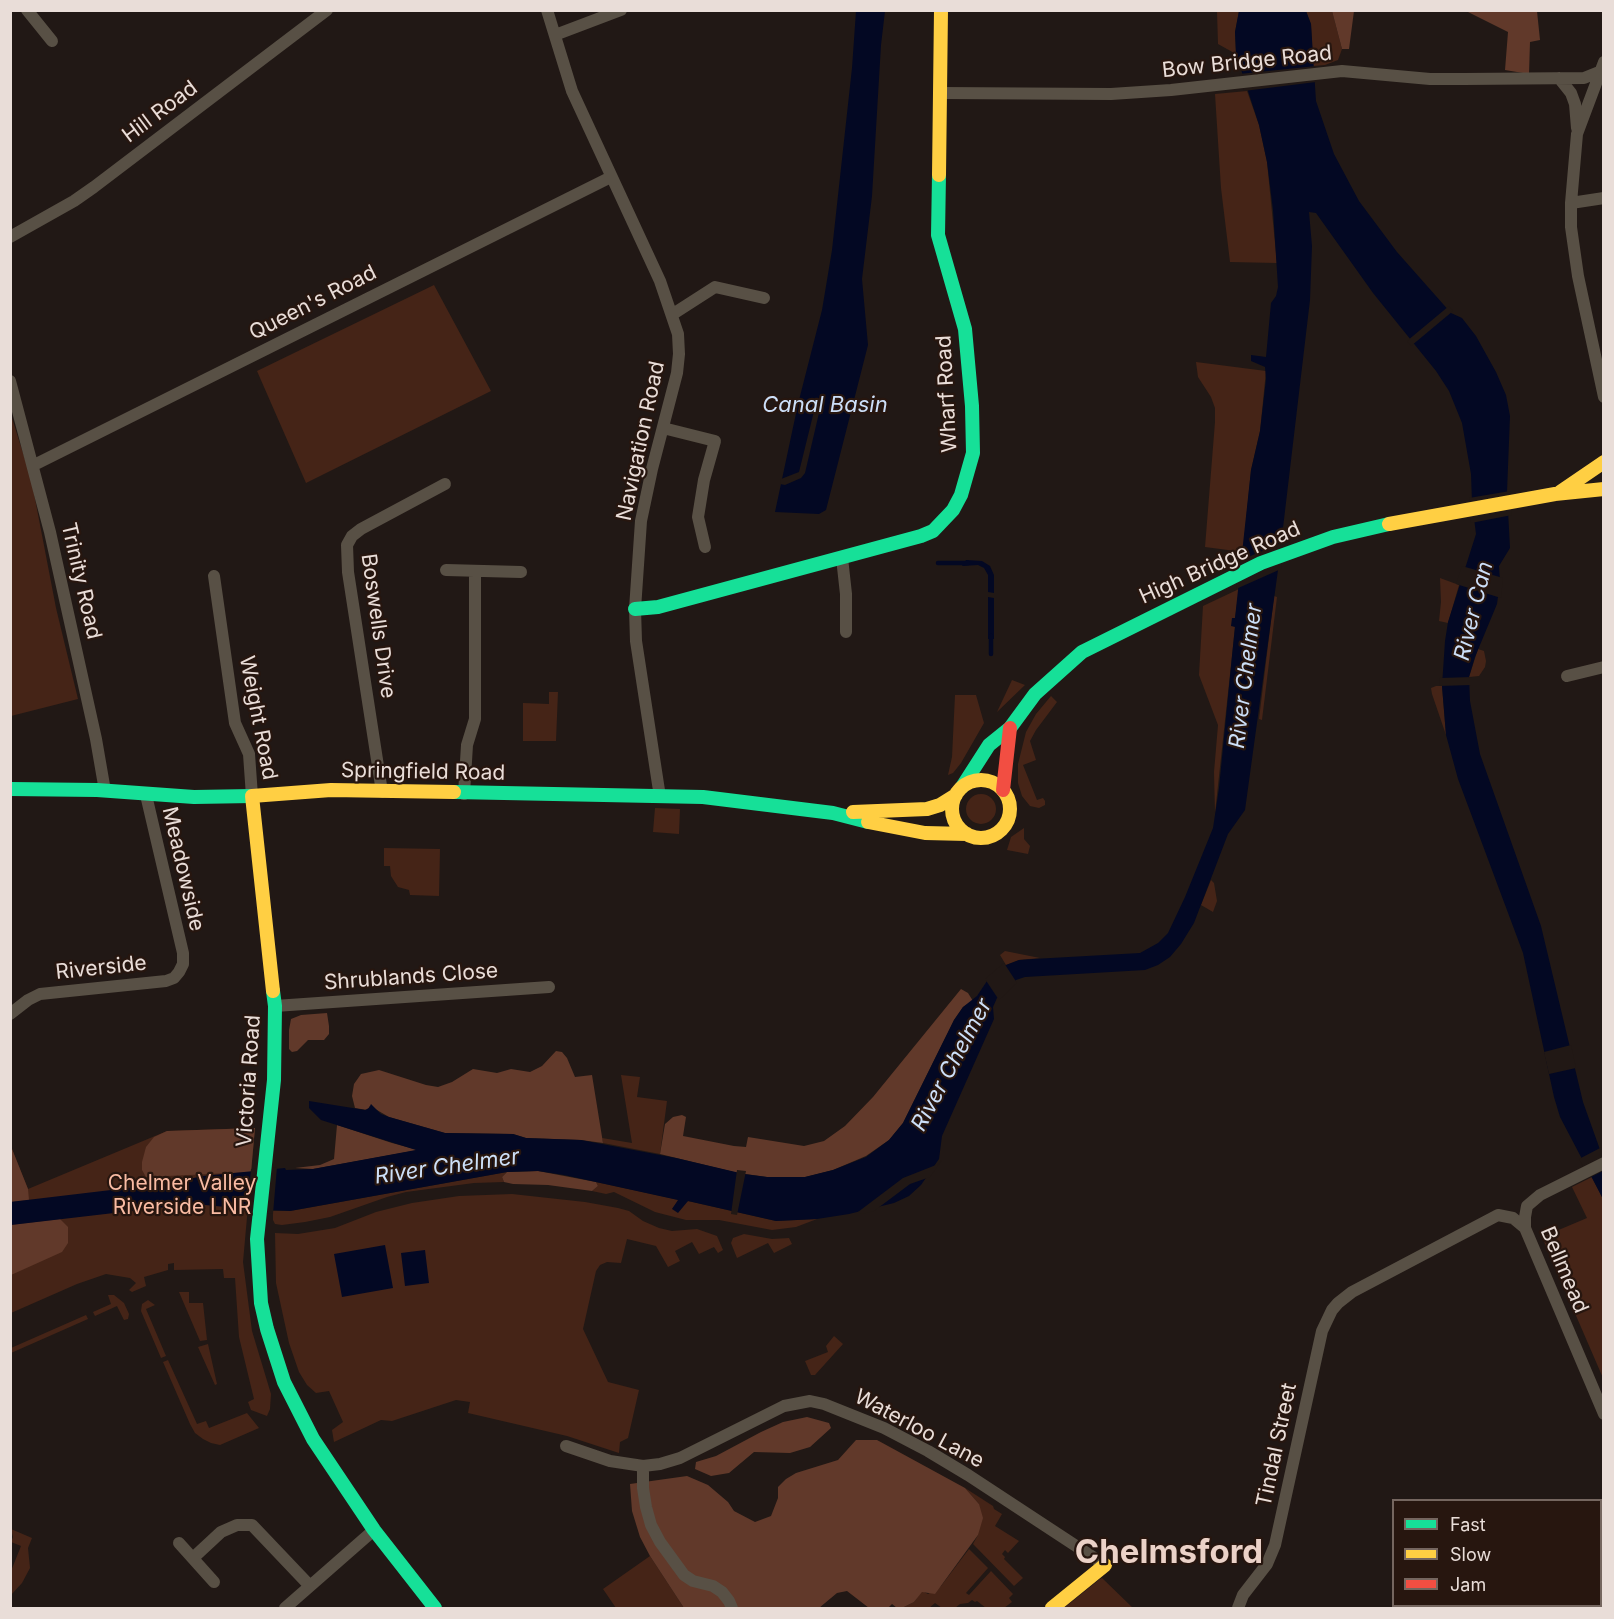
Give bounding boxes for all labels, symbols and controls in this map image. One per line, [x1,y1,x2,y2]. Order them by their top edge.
street label: Bow Bridge Road [1161,41,1333,83]
street label: Hill Road [118,76,202,148]
street label: Queen's Road [245,260,381,346]
street label: Wharf Road [931,335,963,453]
street label: Navigation Road [612,359,670,523]
water label: Canal Basin [762,392,888,418]
street label: High Bridge Road [1136,516,1304,610]
street label: Trinity Road [55,520,107,642]
street label: Boswells Drive [355,552,401,700]
water label: River Can [1449,559,1499,663]
water label: River Chelmer [1224,602,1268,750]
street label: Weight Road [234,654,282,782]
street label: Springfield Road [341,758,505,786]
street label: Meadowside [156,804,210,934]
street label: Riverside [54,951,148,985]
street label: Shrublands Close [323,958,499,996]
water label: River Chelmer [906,994,998,1136]
street label: Victoria Road [232,1014,266,1148]
water label: River Chelmer [373,1144,521,1190]
park label: Chelmer Valley Riverside LNR [108,1171,256,1221]
street label: Bellmead [1534,1223,1594,1317]
street label: Tindal Street [1252,1381,1302,1509]
street label: Waterloo Lane [850,1384,988,1474]
legend [1392,1499,1602,1607]
text: Fast [1450,1514,1486,1535]
district label: Chelmsford [1075,1533,1263,1573]
text: Slow [1450,1544,1491,1565]
text: Jam [1450,1574,1486,1595]

